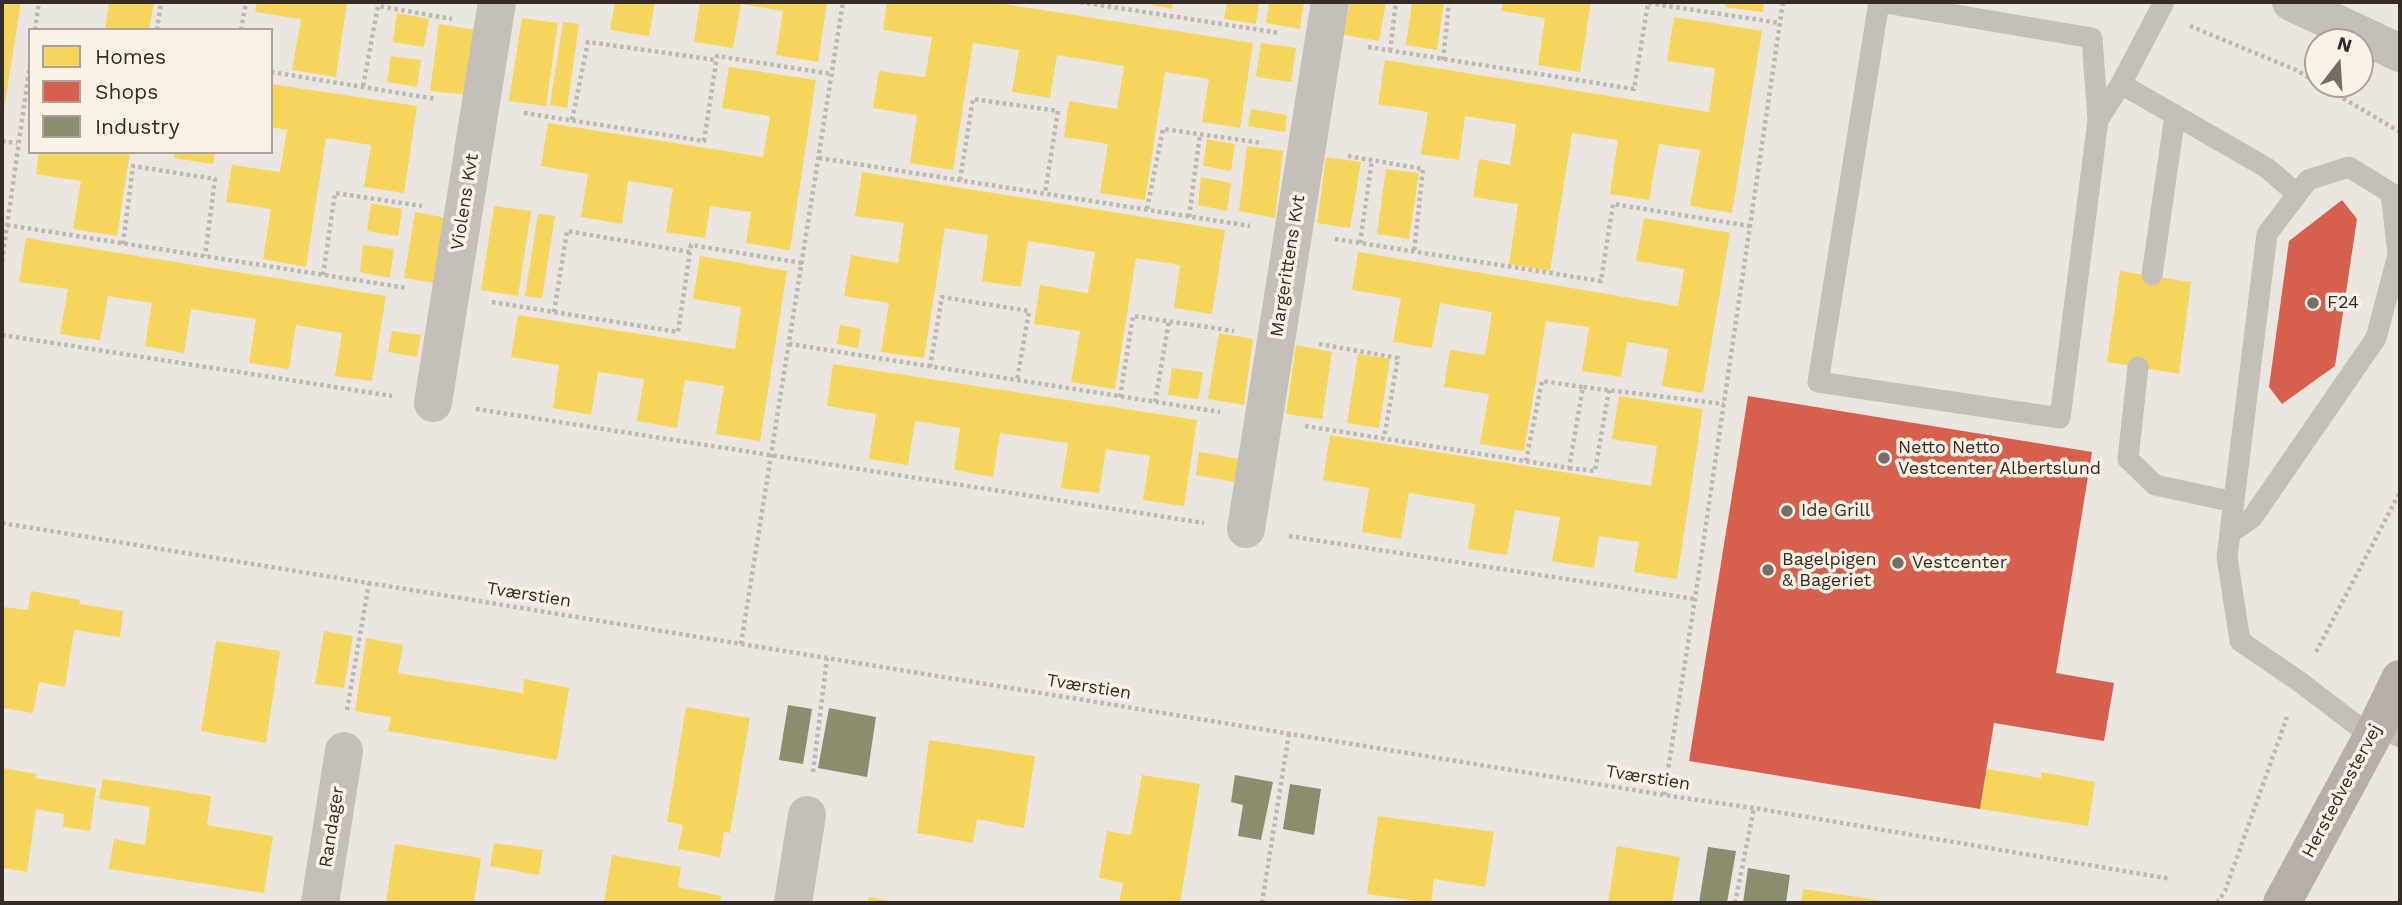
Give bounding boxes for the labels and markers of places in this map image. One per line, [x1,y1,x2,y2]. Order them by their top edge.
place label: F24 [2327,292,2359,314]
marker: F24 [2305,295,2321,311]
place label: Netto Netto Vestcenter Albertslund [1898,437,2101,480]
marker: Netto Netto Vestcenter Albertslund [1876,450,1892,466]
place label: Ide Grill [1801,500,1870,522]
marker: Ide Grill [1779,503,1795,519]
place label: Bagelpigen & Bageriet [1782,549,1877,592]
place label: Vestcenter [1912,552,2007,574]
marker: Vestcenter [1890,555,1906,571]
marker: Bagelpigen & Bageriet [1760,562,1776,578]

